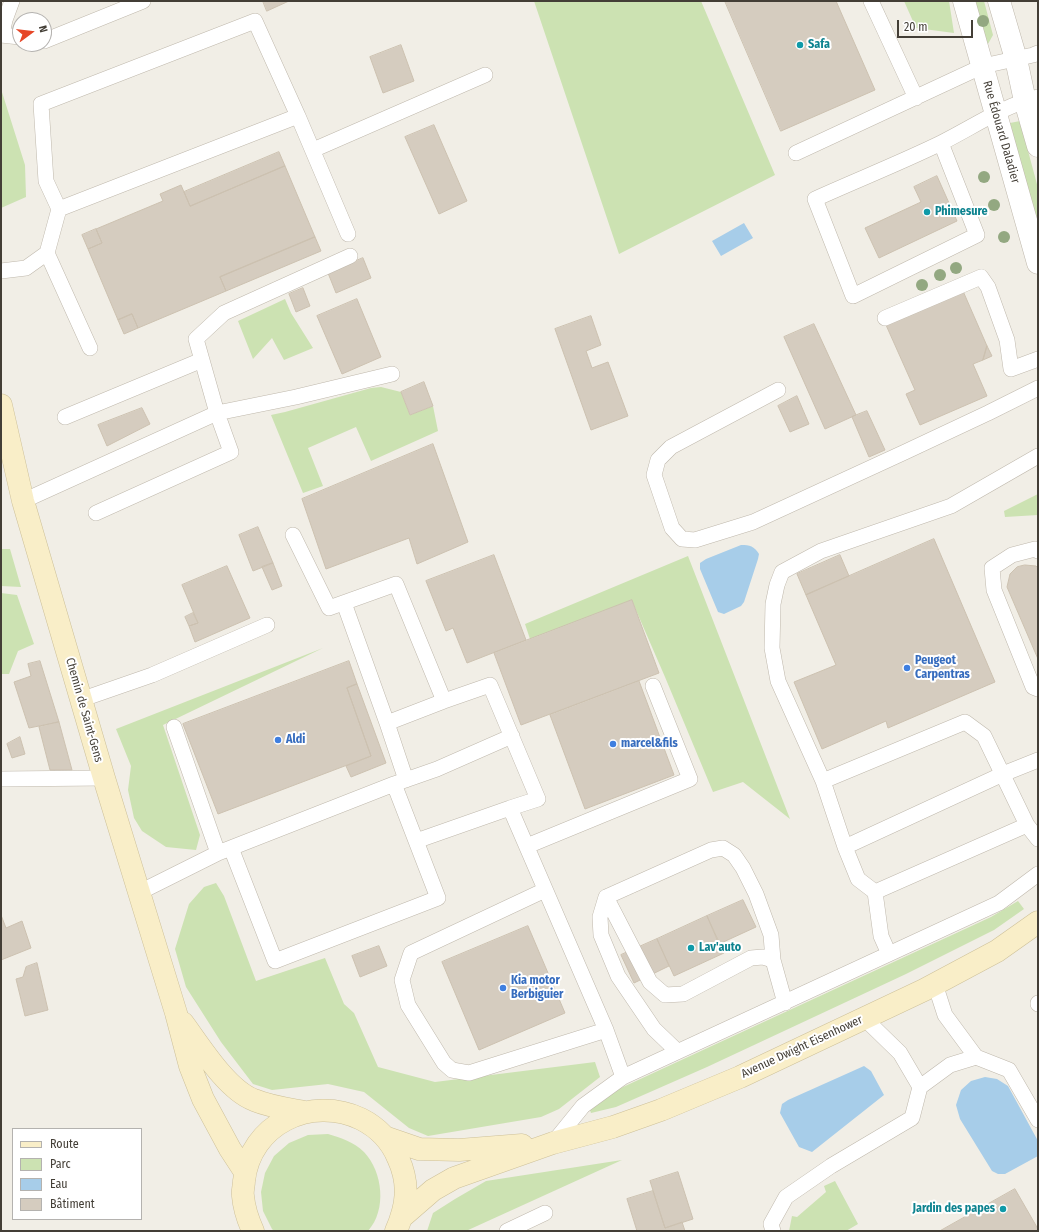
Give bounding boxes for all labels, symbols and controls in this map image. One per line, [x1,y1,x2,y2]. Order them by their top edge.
north arrow [12,12,52,52]
scale bar [899,12,975,38]
text: 20 m [904,20,928,34]
text: N [36,24,50,34]
place label: Safa [808,38,830,52]
marker: Safa [795,40,805,50]
street label: Rue Édouard Daladier [979,79,1023,185]
place label: Phimesure [935,205,988,219]
marker: Phimesure [922,207,932,217]
place label: Peugeot Carpentras [915,654,970,682]
street label: Chemin de Saint-Gens [62,656,106,764]
marker: Peugeot Carpentras [902,663,912,673]
place label: Aldi [286,733,305,747]
marker: Aldi [273,735,283,745]
place label: marcel&fils [621,737,678,751]
marker: marcel&fils [608,739,618,749]
place label: Lav'auto [699,941,741,955]
marker: Lav'auto [686,943,696,953]
place label: Kia motor Berbiguier [511,974,563,1002]
marker: Kia motor Berbiguier [498,983,508,993]
street label: Avenue Dwight Eisenhower [739,1013,865,1081]
legend [12,1128,142,1220]
text: Route [50,1137,79,1151]
text: Parc [50,1157,71,1171]
text: Eau [50,1177,68,1191]
text: Bâtiment [50,1197,95,1211]
place label: Jardin des papes [912,1202,995,1216]
marker: Jardin des papes [998,1204,1008,1214]

